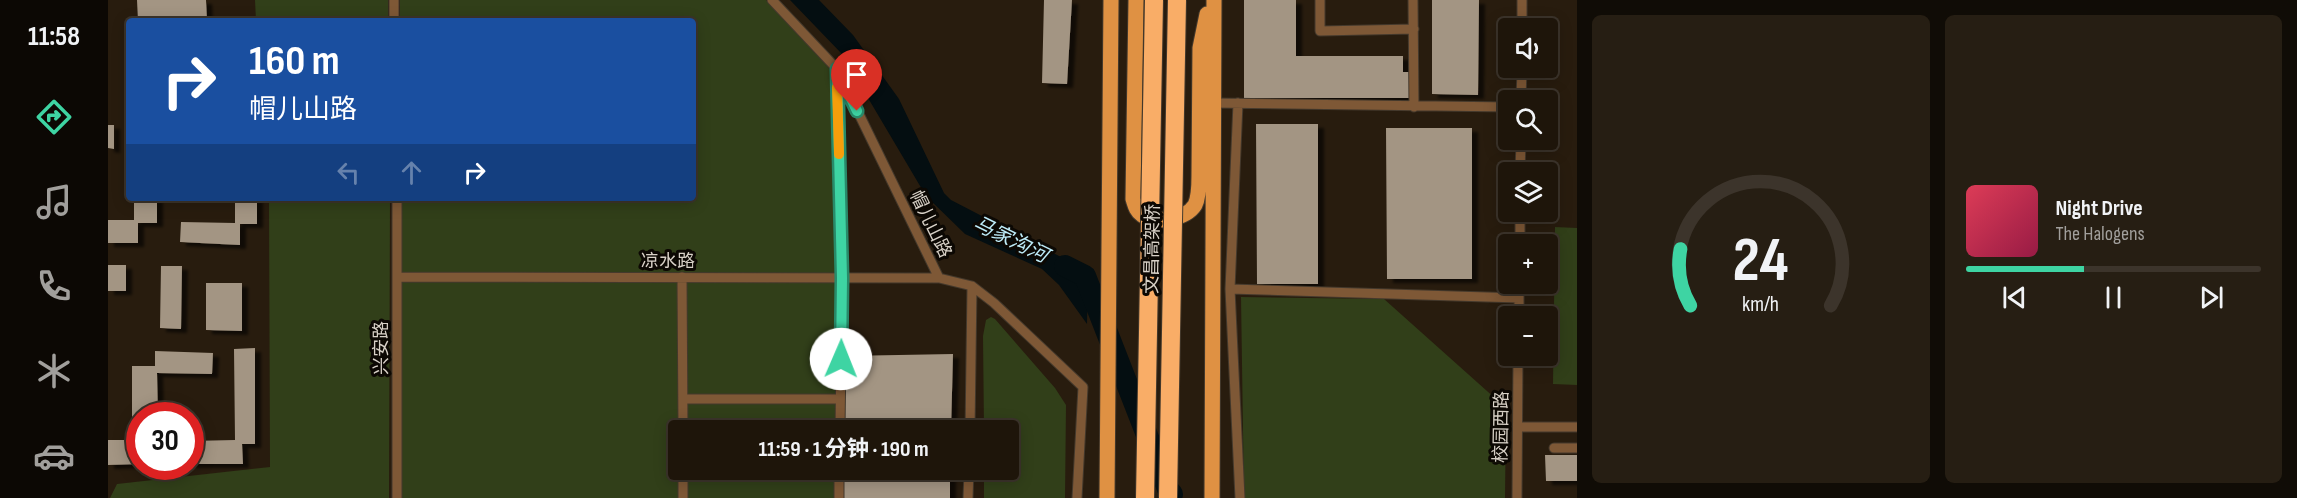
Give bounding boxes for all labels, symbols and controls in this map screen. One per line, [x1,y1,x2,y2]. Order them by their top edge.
map controls [1498,18,1558,366]
button: sound [1498,18,1558,78]
text: 11:58 [28,21,80,53]
text: 160 m [249,36,340,87]
icon: right [150,42,228,120]
pin [831,49,882,111]
icon: arrive [840,58,873,91]
button: search [1498,90,1558,150]
text: 帽儿山路 [249,94,357,126]
icon: directions [33,96,75,138]
icon: left [332,156,365,189]
icon: ahead [395,156,428,189]
icon: right [458,156,491,189]
button: layers [1498,162,1558,222]
icon: music [33,181,75,223]
street label: 帽儿山路 [905,187,956,261]
text: Night Drive [2056,195,2143,222]
street label: 文昌高架桥 [1141,204,1164,294]
water label: 马家沟河 [969,212,1055,270]
text: The Halogens [2056,222,2145,246]
text: 24 [1733,224,1789,299]
button: + [1498,234,1558,294]
street label: 凉水路 [641,251,695,272]
icon: phone [33,265,75,307]
icon: previous [1998,281,2031,314]
icon: pause [2097,281,2130,314]
icon: next [2195,281,2228,314]
text: km/h [1742,292,1779,317]
button: − [1498,306,1558,366]
street label: 兴安路 [371,321,392,375]
position arrow [809,327,873,391]
icon: climate [33,350,75,392]
street label: 校园西路 [1490,391,1513,463]
speed limit sign: 30 [126,402,204,480]
icon: car [33,435,75,477]
text: 11:59 · 1 分钟 · 190 m [758,436,929,463]

